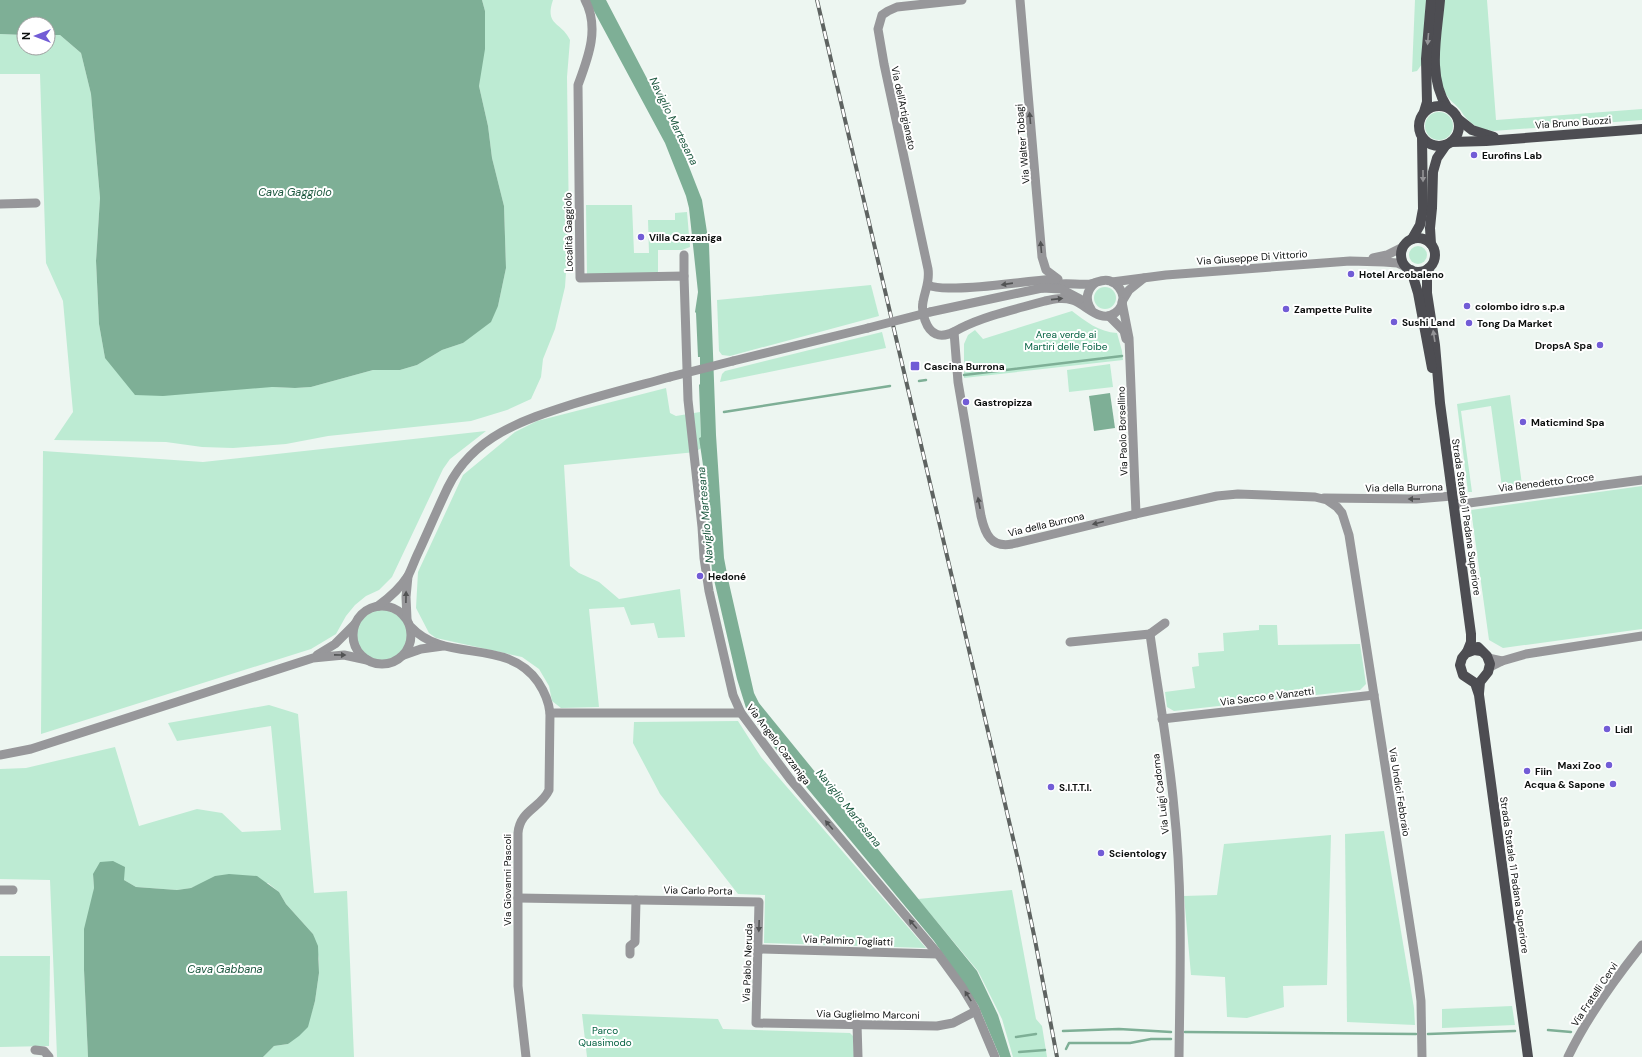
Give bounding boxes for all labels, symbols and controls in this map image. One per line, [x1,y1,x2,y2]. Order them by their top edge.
north arrow [16,16,56,56]
text: N [19,32,33,40]
one-way arrow [1424,33,1431,45]
street label: Via dell'Artigianato [888,65,919,151]
water label: Naviglio Martesana [647,74,701,168]
street label: Via Walter Tobagi [1013,103,1032,184]
one-way arrow [1027,111,1034,124]
street label: Via Bruno Buozzi [1535,113,1612,132]
place label: Eurofins Lab [1482,149,1542,162]
marker: Eurofins Lab [1469,150,1479,160]
one-way arrow [1420,170,1426,183]
water label: Cava Gaggiolo [258,185,332,199]
street label: Località Gaggiolo [561,192,576,272]
place label: Villa Cazzaniga [649,231,722,244]
marker: Villa Cazzaniga [636,232,646,242]
one-way arrow [1038,241,1045,253]
street label: Via Giuseppe Di Vittorio [1196,247,1308,268]
place label: Hotel Arcobaleno [1359,268,1444,281]
marker: Hotel Arcobaleno [1346,269,1356,279]
one-way arrow [1001,281,1013,287]
one-way arrow [1051,296,1063,302]
place label: colombo idro s.p.a [1475,300,1565,313]
marker: colombo idro s.p.a [1462,301,1472,311]
place label: Zampette Pulite [1294,303,1372,316]
marker: Zampette Pulite [1281,304,1291,314]
place label: Sushi Land [1402,316,1455,329]
marker: Sushi Land [1389,317,1399,327]
place label: Tong Da Market [1477,317,1552,330]
marker: Tong Da Market [1464,318,1474,328]
park label: Area verde ai Martiri delle Foibe [1025,328,1108,353]
one-way arrow [1431,330,1437,342]
place label: DropsA Spa [1535,339,1592,352]
marker: DropsA Spa [1595,340,1605,350]
marker: Cascina Burrona [909,360,921,372]
place label: Cascina Burrona [924,360,1005,373]
street label: Via Paolo Borsellino [1114,386,1131,476]
place label: Gastropizza [974,396,1032,409]
marker: Gastropizza [961,397,971,407]
place label: Maticmind Spa [1531,416,1605,429]
marker: Maticmind Spa [1518,417,1528,427]
street label: Strada Statale 11 Padana Superiore [1449,438,1484,597]
water label: Naviglio Martesana [694,466,716,564]
street label: Via Benedetto Croce [1497,470,1595,495]
street label: Via della Burrona [1365,480,1443,495]
one-way arrow [1407,496,1420,502]
one-way arrow [976,497,982,509]
street label: Via della Burrona [1007,509,1085,540]
one-way arrow [1092,520,1104,526]
place label: Hedoné [708,570,746,583]
marker: Hedoné [695,571,705,581]
one-way arrow [403,590,409,603]
one-way arrow [334,652,347,658]
street label: Via Sacco e Vanzetti [1219,684,1315,709]
street label: Via Angelo Cazzaniga [744,701,813,787]
place label: Lidl [1615,723,1633,736]
marker: Lidl [1602,724,1612,734]
street label: Via Undici Febbraio [1386,747,1413,837]
street label: Via Luigi Cadorna [1149,753,1172,835]
place label: Maxi Zoo [1558,759,1601,772]
marker: Maxi Zoo [1604,760,1614,770]
place label: Fiin [1535,765,1552,778]
water label: Naviglio Martesana [813,766,885,850]
marker: Fiin [1522,766,1532,776]
place label: Acqua & Sapone [1524,778,1605,791]
marker: Acqua & Sapone [1608,779,1618,789]
place label: S.I.T.T.I. [1059,781,1092,794]
marker: S.I.T.T.I. [1046,782,1056,792]
street label: Strada Statale 11 Padana Superiore [1497,796,1532,955]
one-way arrow [824,820,833,830]
street label: Via Giovanni Pascoli [501,834,514,926]
place label: Scientology [1109,847,1167,860]
marker: Scientology [1096,848,1106,858]
street label: Via Carlo Porta [663,883,733,898]
one-way arrow [756,919,762,932]
one-way arrow [908,919,917,930]
street label: Via Pablo Neruda [740,923,755,1003]
street label: Via Palmiro Togliatti [803,932,893,949]
street label: Via Fratelli Cervi [1568,960,1621,1029]
water label: Cava Gabbana [187,962,263,976]
one-way arrow [964,990,971,1002]
street label: Via Guglielmo Marconi [816,1007,920,1022]
park label: Parco Quasimodo [578,1024,632,1049]

